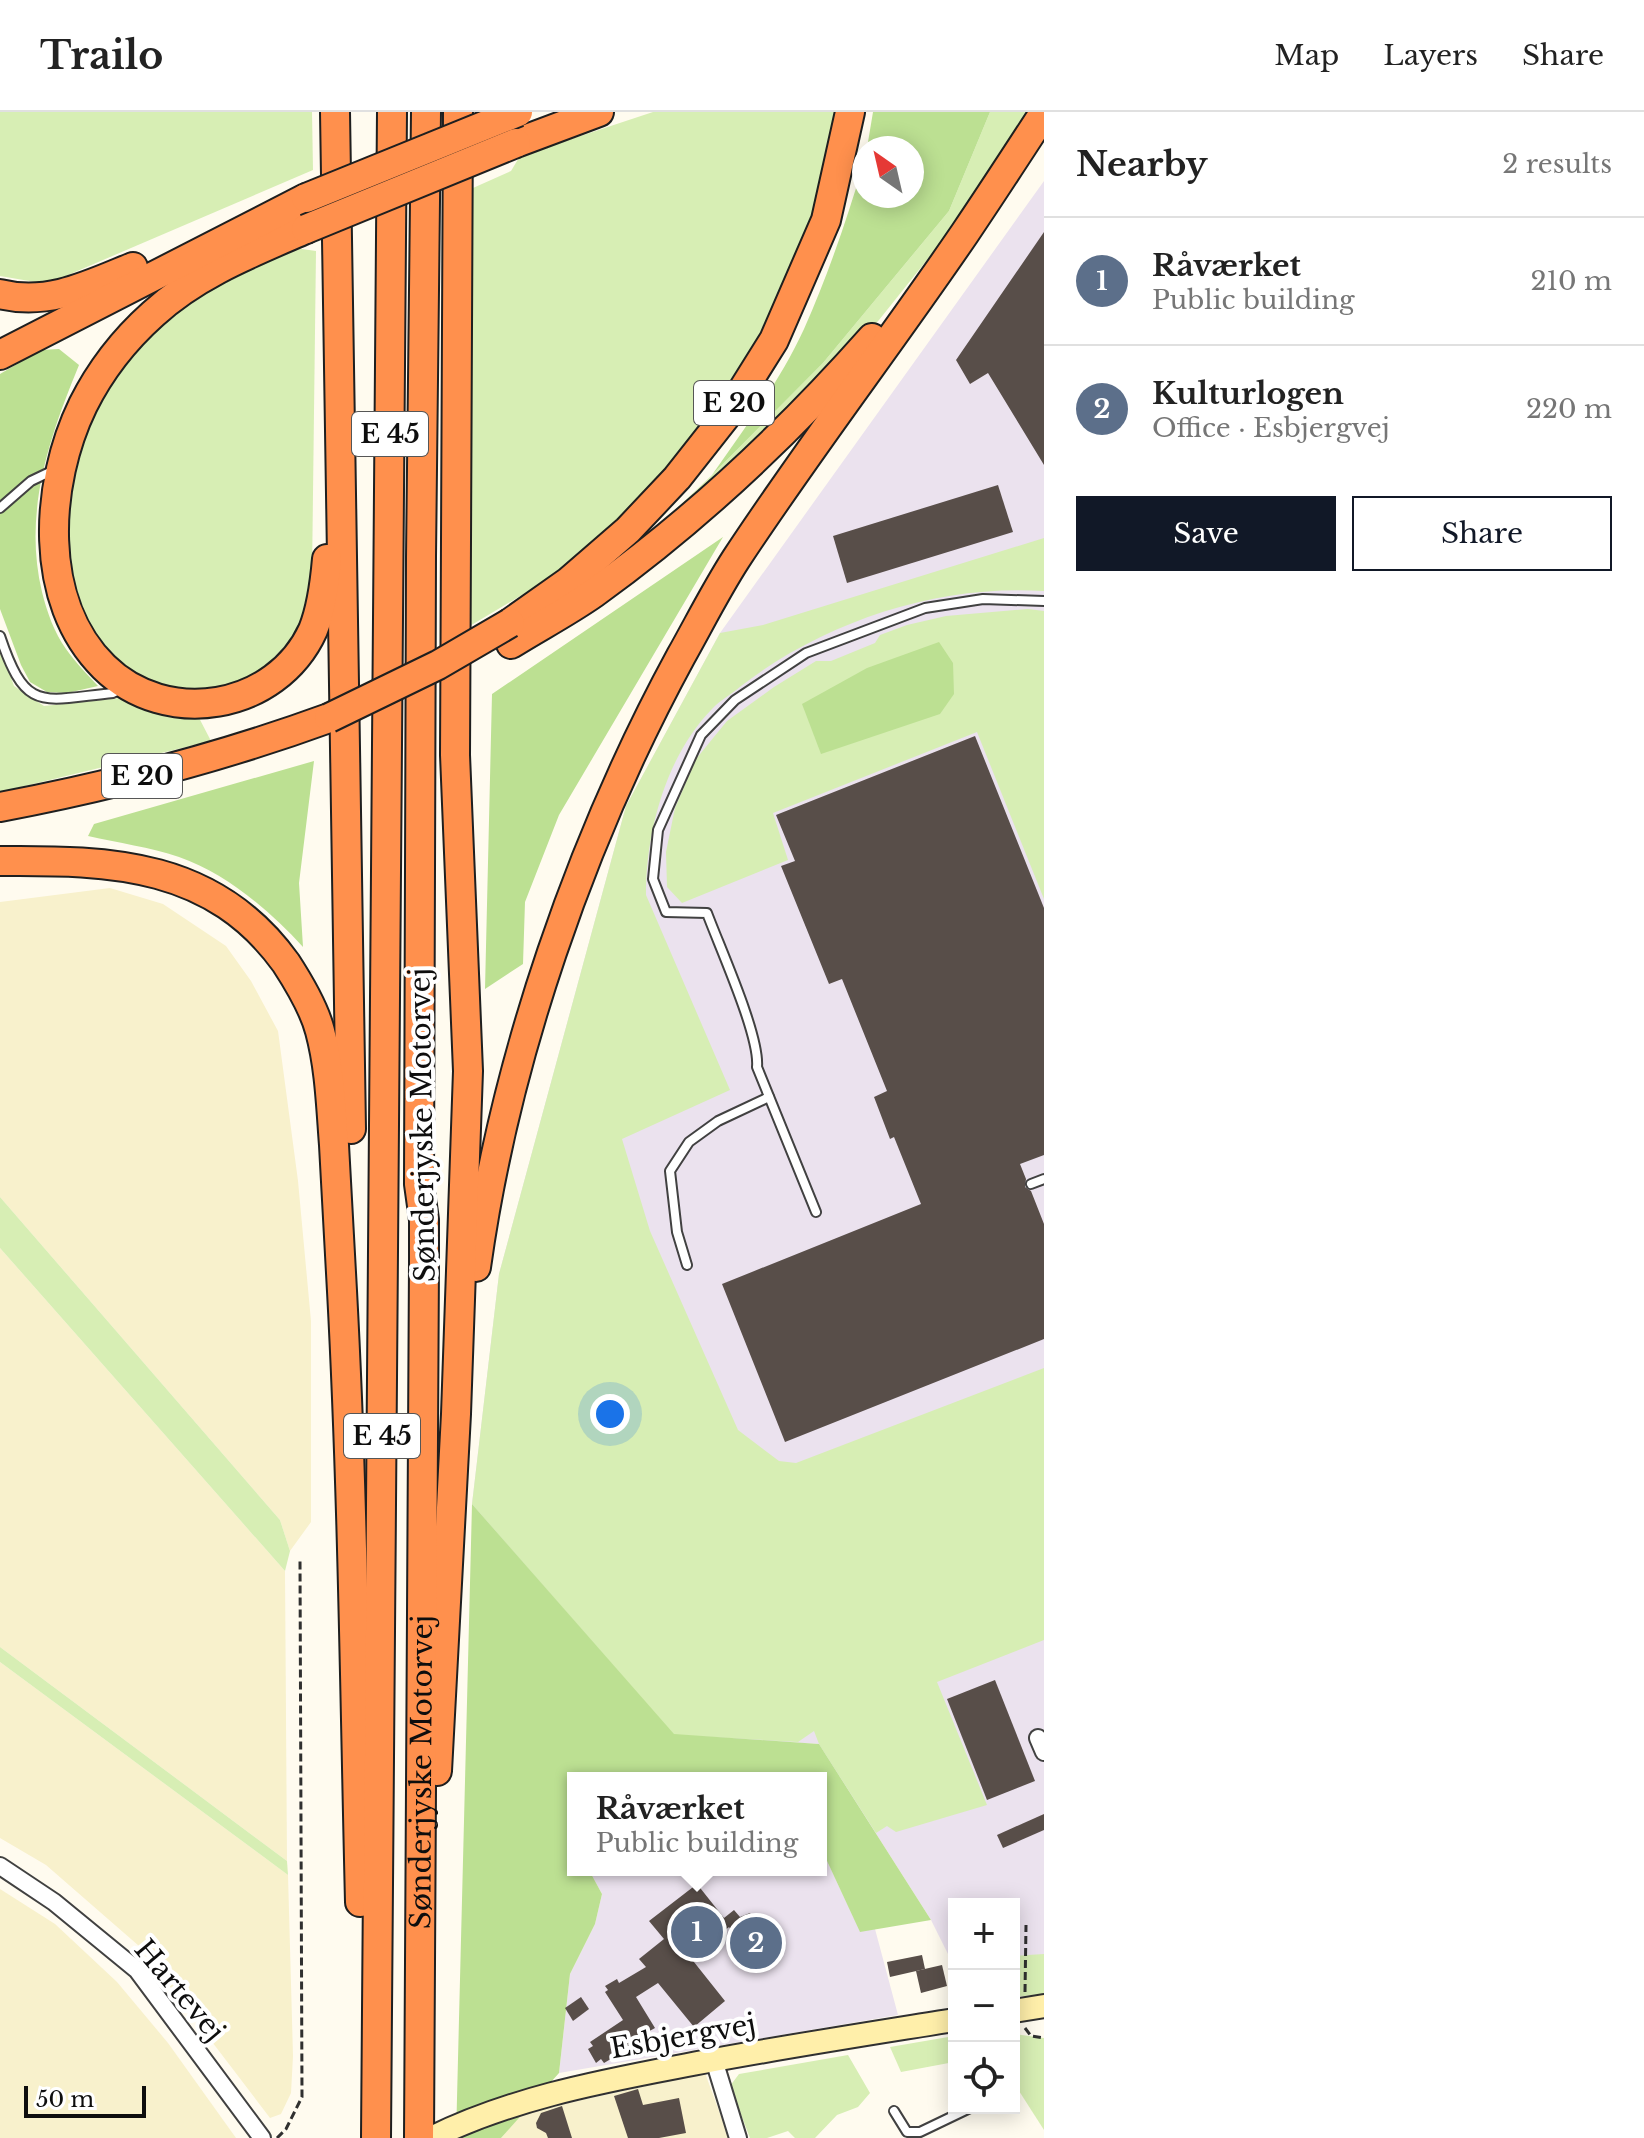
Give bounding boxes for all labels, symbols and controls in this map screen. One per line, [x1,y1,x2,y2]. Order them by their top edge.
text: Trailo [40,32,163,79]
text: Map [1274,38,1339,73]
text: Layers [1383,38,1478,73]
text: Share [1522,38,1604,73]
north arrow [852,136,924,208]
text: Nearby [1076,143,1208,185]
text: 2 results [1502,148,1612,180]
text: Råværket [1152,247,1301,284]
text: 1 [1096,265,1108,297]
text: 210 m [1530,265,1612,297]
text: Public building [1152,284,1355,316]
text: Kulturlogen [1152,375,1344,412]
road number: E 20 [694,381,774,425]
text: 2 [1094,393,1110,425]
text: 220 m [1526,393,1612,425]
road number: E 45 [352,412,428,456]
text: Office · Esbjergvej [1152,412,1390,444]
button: Save [1076,496,1336,571]
button: Share [1352,496,1612,571]
road number: E 20 [102,754,182,798]
street label: Sønderjyske Motorvej [402,968,443,1282]
your location [590,1394,630,1434]
road number: E 45 [344,1414,420,1458]
street label: Sønderjyske Motorvej [403,1615,440,1929]
popup [567,1772,827,1876]
text: Råværket [596,1790,745,1827]
text: Public building [596,1827,798,1859]
map controls [948,1898,1020,2114]
button: + [948,1898,1020,1970]
pin: 1 [671,1902,723,1962]
pin: 2 [730,1913,782,1973]
street label: Hartevej [127,1932,232,2048]
button: − [948,1970,1020,2042]
street label: Esbjergvej [608,2006,759,2066]
button: locate [948,2042,1020,2114]
scale bar [24,2082,146,2118]
text: 50 m [36,2086,94,2113]

